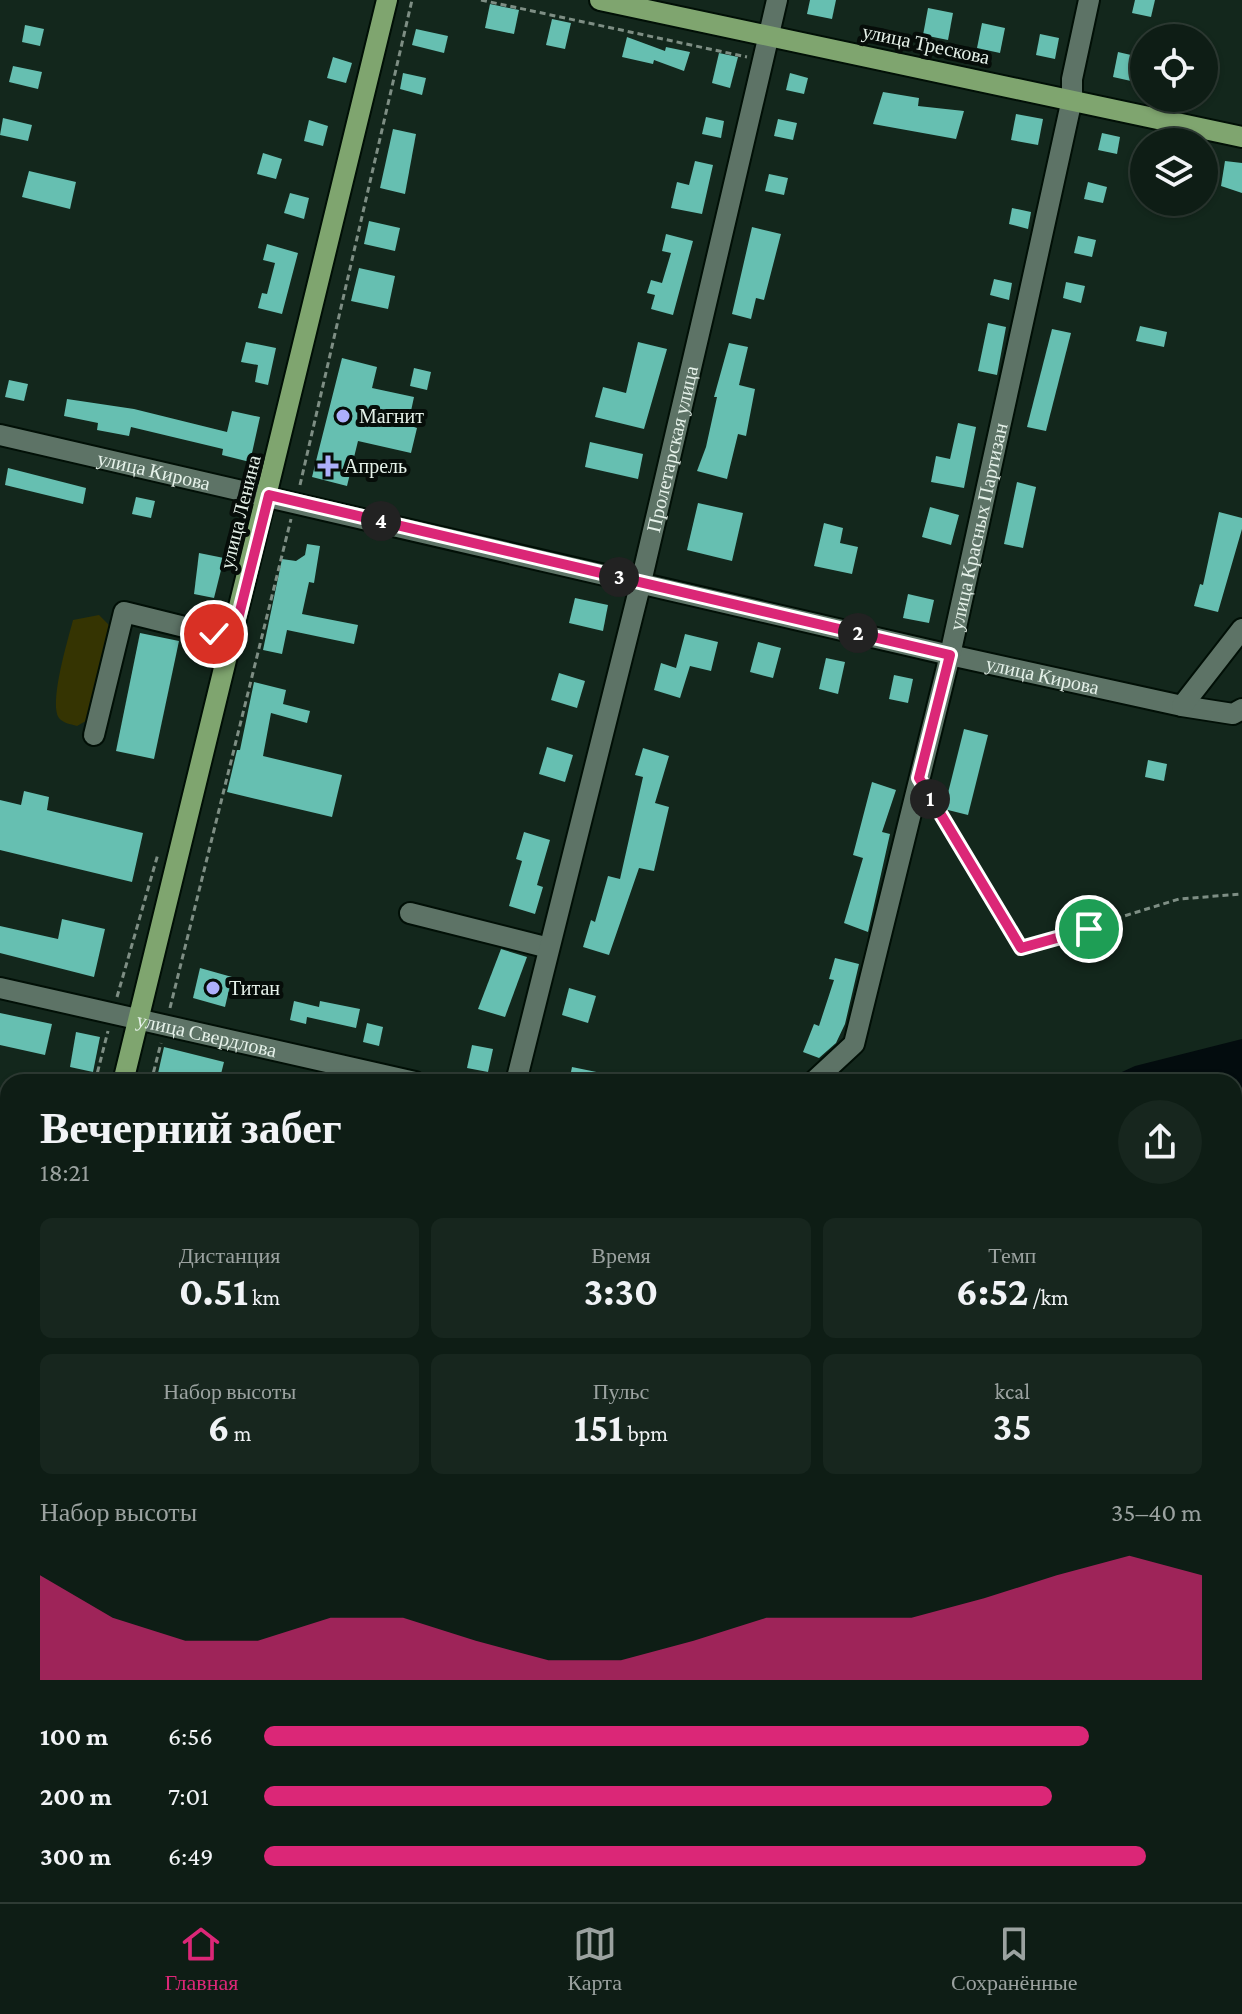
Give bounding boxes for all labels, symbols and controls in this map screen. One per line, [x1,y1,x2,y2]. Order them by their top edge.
street label: улица Трескова [860,20,992,69]
map controls [1130,24,1218,216]
button: locate [1130,24,1218,112]
button: layers [1130,128,1218,216]
street label: Пролетарская улица [642,363,702,534]
place label: Магнит [359,405,424,427]
marker: Магнит [334,407,352,425]
street label: улица Красных Партизан [945,420,1012,633]
street label: улица Кирова [95,447,213,494]
street label: улица Ленина [215,453,266,571]
place label: Апрель [344,455,407,478]
marker: Апрель [319,457,337,475]
pin: 4 [361,501,401,541]
text: 4 [375,508,387,533]
pin: 3 [599,557,639,597]
text: 3 [614,564,624,589]
pin [180,600,248,668]
icon: check [192,612,236,656]
pin: 2 [838,613,878,653]
text: 2 [852,620,864,645]
street label: улица Кирова [984,652,1101,699]
pin: 1 [910,779,950,819]
text: 1 [926,786,934,811]
pin [1055,895,1123,963]
icon: arrive [1067,907,1111,951]
place label: Титан [229,977,280,999]
marker: Титан [204,979,222,997]
street label: улица Свердлова [135,1008,279,1061]
button: share [1118,1100,1202,1184]
text: Вечерний забег [40,1104,342,1152]
text: 18:21 [40,1158,90,1187]
text: Дистанция [179,1243,280,1268]
text: Время [591,1243,651,1268]
text: Темп [988,1243,1036,1268]
text: 0.51 [179,1269,248,1314]
text: 3:30 [584,1269,658,1314]
text: 6:52 [956,1269,1028,1314]
text: km [248,1285,280,1310]
text: /km [1028,1285,1069,1310]
text: Набор высоты [163,1379,296,1404]
text: Пульс [593,1379,649,1404]
text: kcal [995,1379,1030,1404]
text: 35 [993,1404,1032,1449]
text: 6 [208,1405,230,1450]
text: 151 [574,1405,623,1450]
text: m [230,1421,251,1446]
text: bpm [623,1421,668,1446]
text: Набор высоты [40,1498,197,1527]
text: 35–40 m [1111,1498,1202,1527]
text: 100 m [40,1722,108,1751]
text: 6:56 [168,1722,213,1751]
text: 200 m [40,1782,112,1811]
text: 7:01 [168,1782,209,1811]
text: 300 m [40,1842,111,1871]
text: 6:49 [168,1842,213,1871]
tab: Главная [165,1922,238,1996]
tab: Карта [567,1922,622,1996]
tab: Сохранённые [951,1922,1077,1996]

